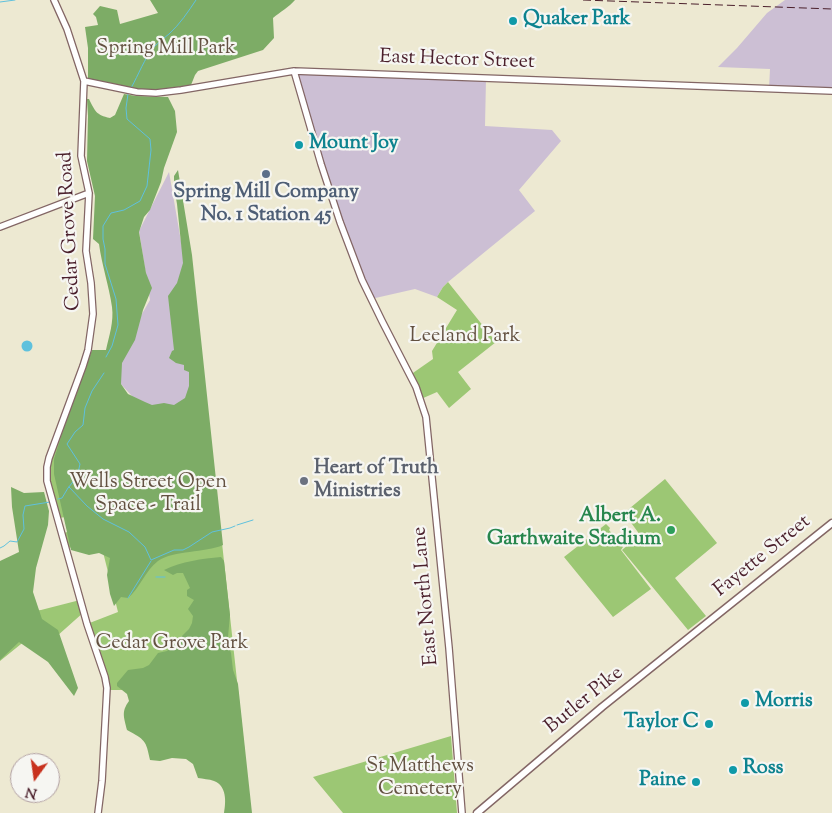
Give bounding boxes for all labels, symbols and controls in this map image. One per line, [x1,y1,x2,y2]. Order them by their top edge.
place label: Quaker Park [523,9,630,33]
marker: Quaker Park [507,15,519,27]
park label: Spring Mill Park [96,38,236,62]
street label: East Hector Street [379,46,535,76]
place label: Mount Joy [309,133,398,157]
marker: Mount Joy [293,139,305,151]
street label: Cedar Grove Road [55,151,87,311]
marker: Spring Mill Company No. 1 Station 45 [260,168,272,180]
place label: Spring Mill Company No. 1 Station 45 [173,182,359,229]
park label: Leeland Park [410,326,520,350]
place label: Heart of Truth Ministries [314,458,439,505]
park label: Wells Street Open Space - Trail [69,472,227,519]
marker: Heart of Truth Ministries [298,475,310,487]
place label: Albert A. Garthwaite Stadium [487,506,661,553]
street label: Fayette Street [710,511,816,603]
marker: Albert A. Garthwaite Stadium [665,524,677,536]
street label: East North Lane [409,525,445,667]
park label: Cedar Grove Park [96,633,248,657]
street label: Butler Pike [541,662,629,740]
place label: Morris [755,691,813,715]
marker: Morris [739,697,751,709]
place label: Taylor C [624,712,699,736]
marker: Taylor C [703,718,715,730]
north arrow [10,753,60,803]
park label: St Matthews Cemetery [366,756,474,803]
place label: Ross [743,758,783,782]
marker: Ross [727,764,739,776]
place label: Paine [639,770,686,794]
marker: Paine [690,776,702,788]
text: N [24,781,39,803]

